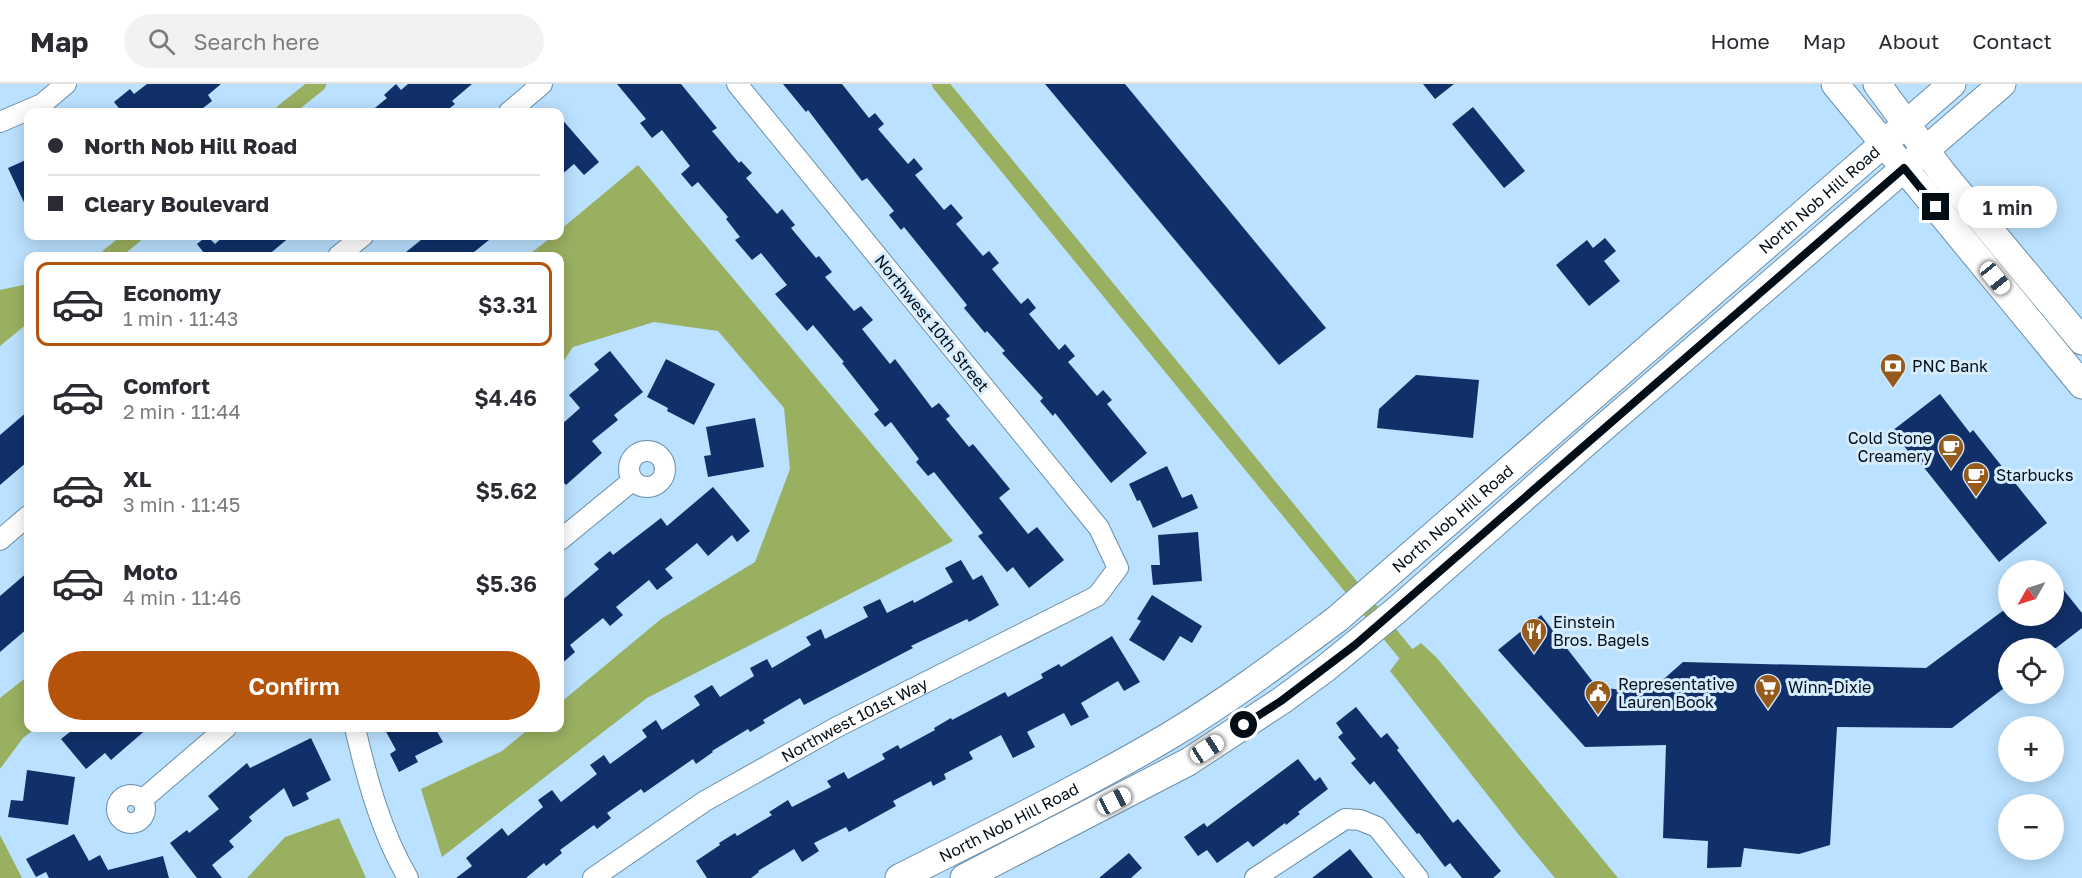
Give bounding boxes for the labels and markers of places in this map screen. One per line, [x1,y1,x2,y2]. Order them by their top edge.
bank icon: PNC Bank [1878,351,1908,389]
place label: PNC Bank [1912,356,1988,376]
place label: Cold Stone Creamery [1848,428,1932,466]
cafe icon: Cold Stone Creamery [1936,432,1966,470]
cafe icon: Starbucks [1961,460,1991,498]
place label: Starbucks [1996,465,2073,485]
place label: Einstein Bros. Bagels [1553,612,1649,650]
restaurant icon: Einstein Bros. Bagels [1519,616,1549,654]
supermarket icon: Winn-Dixie [1753,672,1783,710]
place label: Representative Lauren Book [1618,674,1735,712]
place label: Winn-Dixie [1788,677,1871,697]
public building icon: Representative Lauren Book [1583,678,1613,716]

